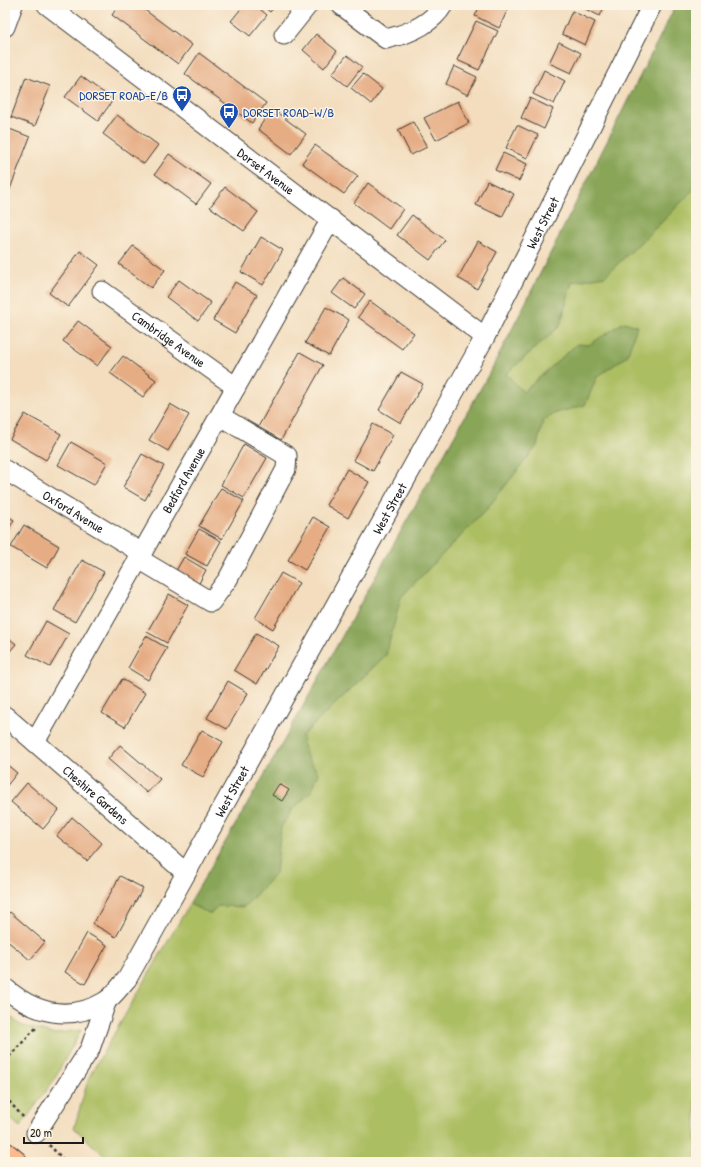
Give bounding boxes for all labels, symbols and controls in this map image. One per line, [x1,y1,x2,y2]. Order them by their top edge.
bus stop icon: DORSET ROAD-E/B [171,84,193,112]
place label: DORSET ROAD-E/B [79,86,168,104]
bus stop icon: DORSET ROAD-W/B [218,101,240,129]
place label: DORSET ROAD-W/B [243,103,335,121]
street label: Dorset Avenue [234,144,298,199]
street label: West Street [522,193,563,252]
street label: Cambridge Avenue [128,306,209,371]
street label: Bedford Avenue [157,444,209,516]
street label: West Street [368,479,411,537]
street label: Oxford Avenue [39,486,108,537]
street label: Cheshire Gardens [59,761,132,828]
street label: West Street [210,762,253,820]
scale bar [24,1119,83,1145]
text: 20 m [30,1124,52,1141]

